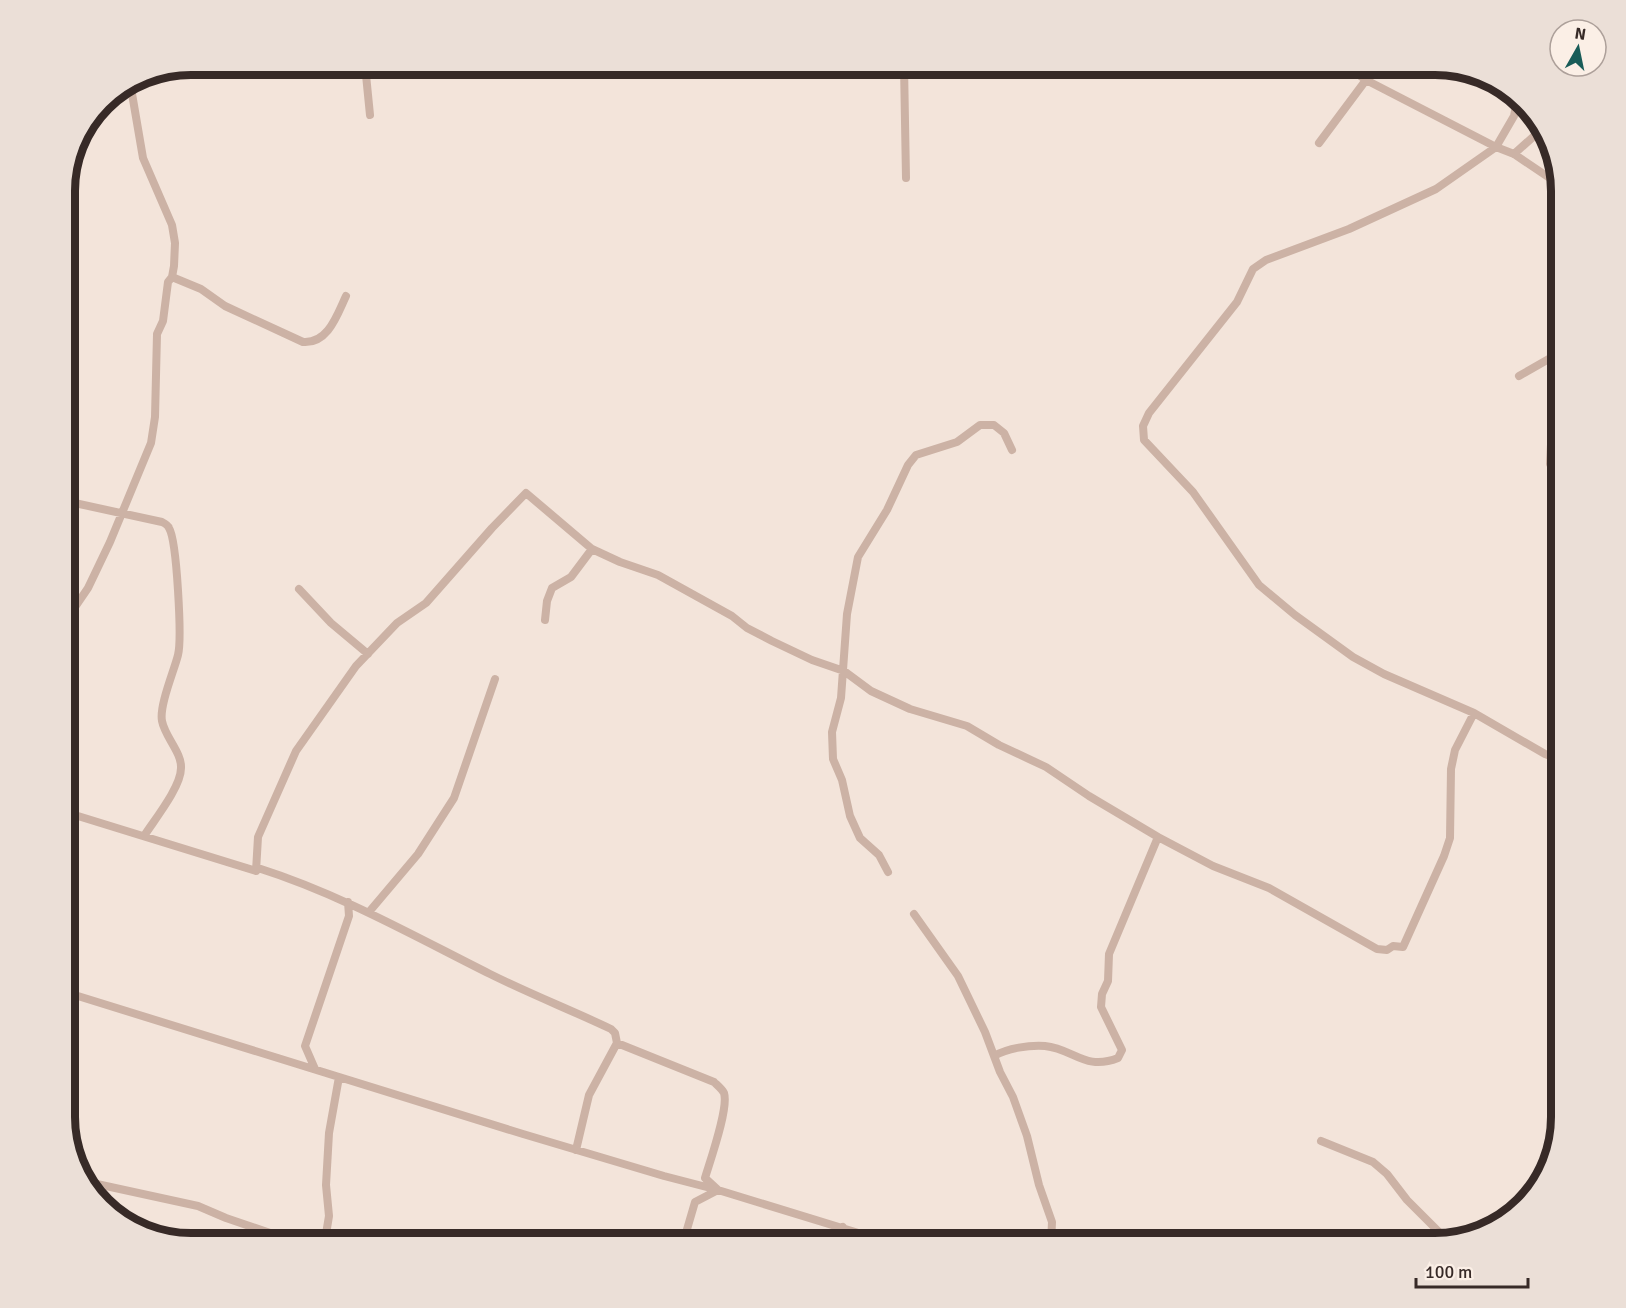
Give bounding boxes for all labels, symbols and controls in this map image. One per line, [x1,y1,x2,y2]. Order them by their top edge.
north arrow [1548,18,1608,78]
text: N [1573,23,1587,45]
scale bar [1416,1251,1528,1289]
text: 100 m [1425,1261,1472,1283]

